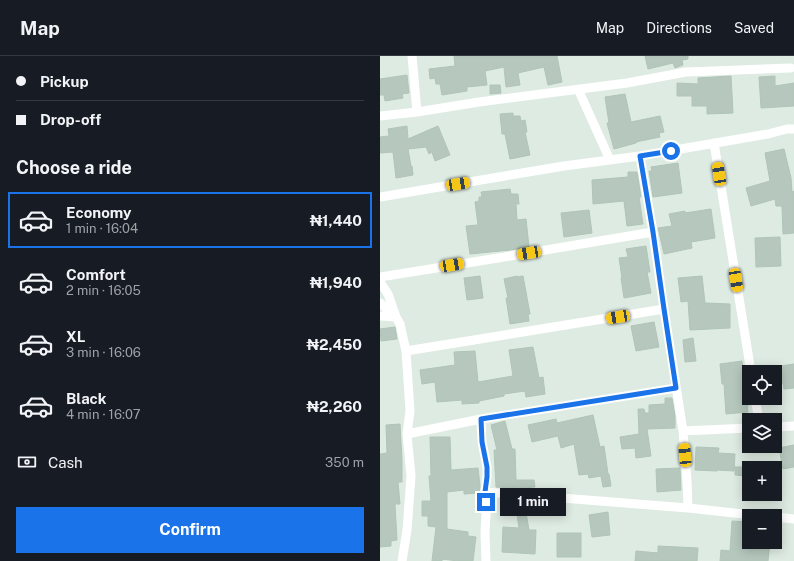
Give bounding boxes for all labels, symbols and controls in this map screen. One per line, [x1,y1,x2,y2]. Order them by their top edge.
text: Map [20,17,60,39]
text: Map [596,20,624,36]
text: Directions [646,20,712,36]
text: Saved [734,20,774,36]
text: Pickup [40,73,89,90]
text: Drop-off [40,111,101,128]
route start [662,142,680,160]
text: Choose a ride [16,157,132,178]
car [711,161,727,187]
car [445,176,471,192]
icon: car [18,202,54,238]
text: Economy [66,204,131,221]
text: ₦1,440 [310,212,362,229]
text: 1 min · 16:04 [66,221,138,236]
car [516,245,542,261]
car [439,257,465,273]
icon: car [18,264,54,300]
text: Comfort [66,266,126,283]
car [728,267,744,293]
text: ₦1,940 [310,274,362,291]
text: 2 min · 16:05 [66,283,141,298]
car [605,309,631,325]
icon: car [18,326,54,362]
text: XL [66,328,85,345]
text: ₦2,450 [306,336,362,353]
text: 3 min · 16:06 [66,345,141,360]
map controls [742,365,782,549]
button: locate [742,365,782,405]
icon: car [18,388,54,424]
text: Black [66,390,106,407]
text: ₦2,260 [307,398,362,415]
text: 4 min · 16:07 [66,407,140,422]
button: layers [742,413,782,453]
car [678,443,692,467]
icon: cash [16,451,38,473]
text: Cash [48,454,83,471]
text: 350 m [325,455,364,470]
button: + [742,461,782,501]
callout: 1 min [500,488,566,516]
route end [477,493,495,511]
text: 1 min [517,494,549,509]
button: Confirm [16,507,364,553]
button: − [742,509,782,549]

